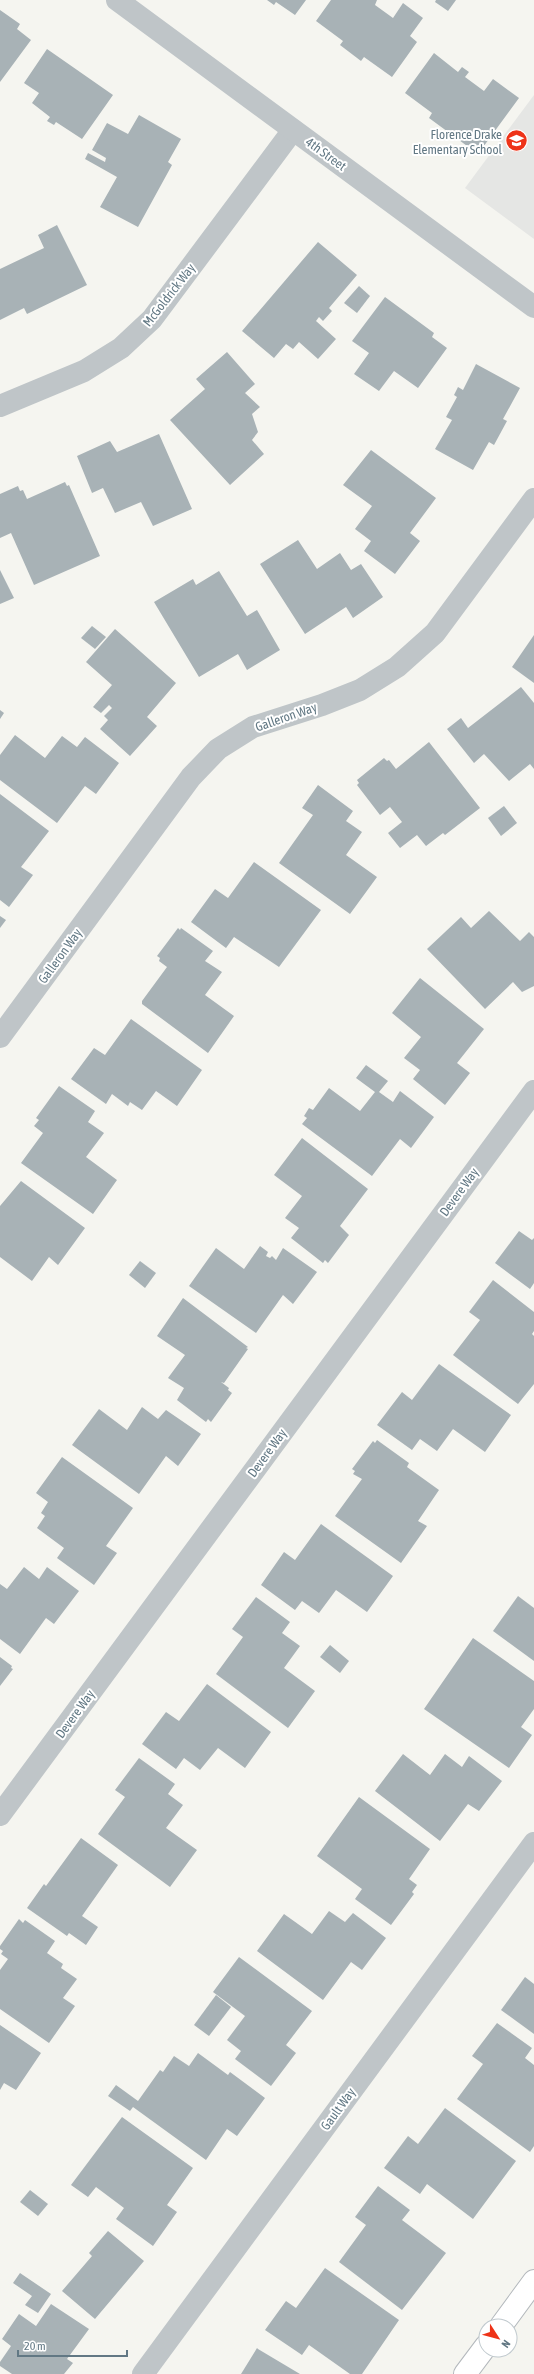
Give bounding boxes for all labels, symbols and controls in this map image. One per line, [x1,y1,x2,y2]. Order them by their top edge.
place label: Florence Drake Elementary School [413,127,503,157]
school or university icon: Florence Drake Elementary School [504,128,530,154]
street label: 4th Street [303,134,349,174]
street label: McGoldrick Way [140,260,199,329]
street label: Galleron Way [253,699,319,735]
street label: Galleron Way [35,925,85,986]
street label: Devere Way [436,1164,482,1219]
street label: Devere Way [244,1425,290,1480]
street label: Devere Way [52,1686,98,1741]
street label: Gault Way [318,2084,359,2133]
north arrow [478,2318,518,2358]
scale bar [18,2332,127,2358]
text: N [499,2338,513,2350]
text: 20 m [24,2339,46,2353]

